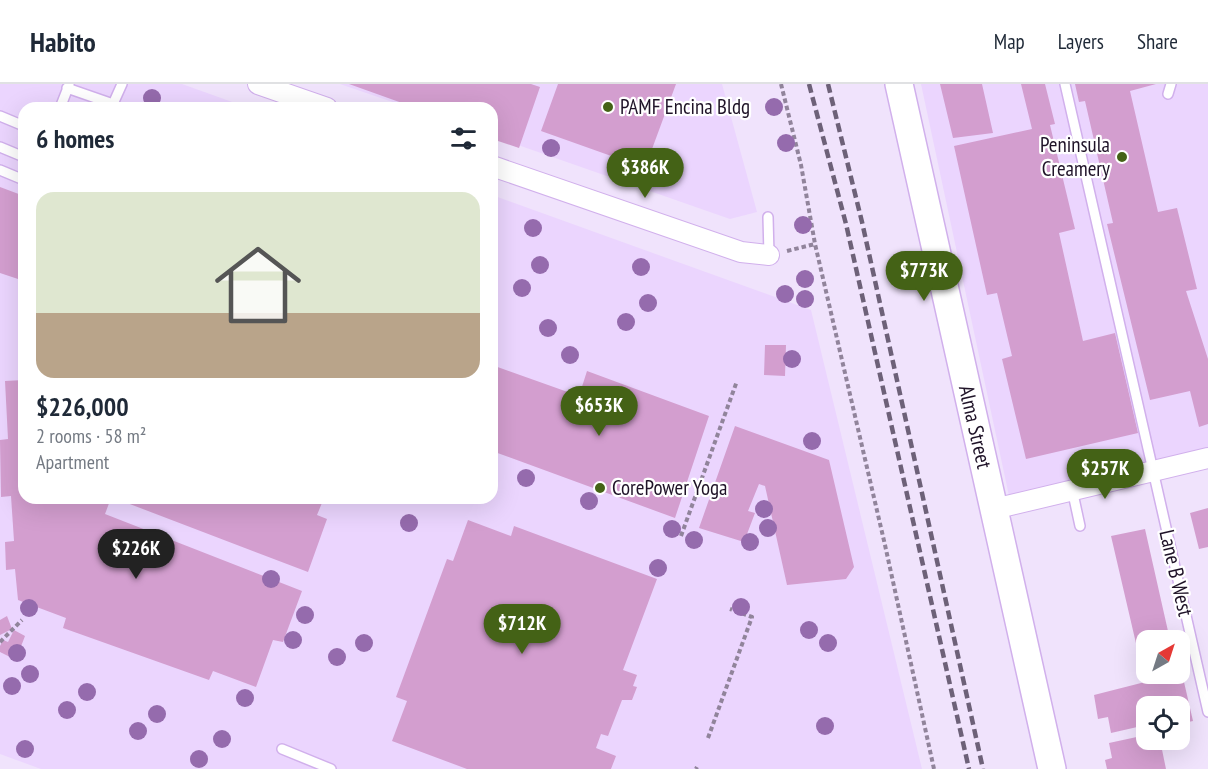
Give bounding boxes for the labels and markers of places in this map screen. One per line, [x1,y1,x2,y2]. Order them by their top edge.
place label: PAMF Encina Bldg [620,93,750,120]
marker: PAMF Encina Bldg [601,100,615,114]
place label: Peninsula Creamery [1040,131,1110,182]
pin: $386K [603,148,687,199]
marker: Peninsula Creamery [1115,150,1129,164]
pin: $773K [882,251,966,302]
pin: $653K [557,386,641,437]
pin: $257K [1063,449,1147,500]
place label: CorePower Yoga [612,474,727,501]
marker: CorePower Yoga [593,481,607,495]
pin: $226K [94,529,178,580]
pin: $712K [480,604,564,655]

